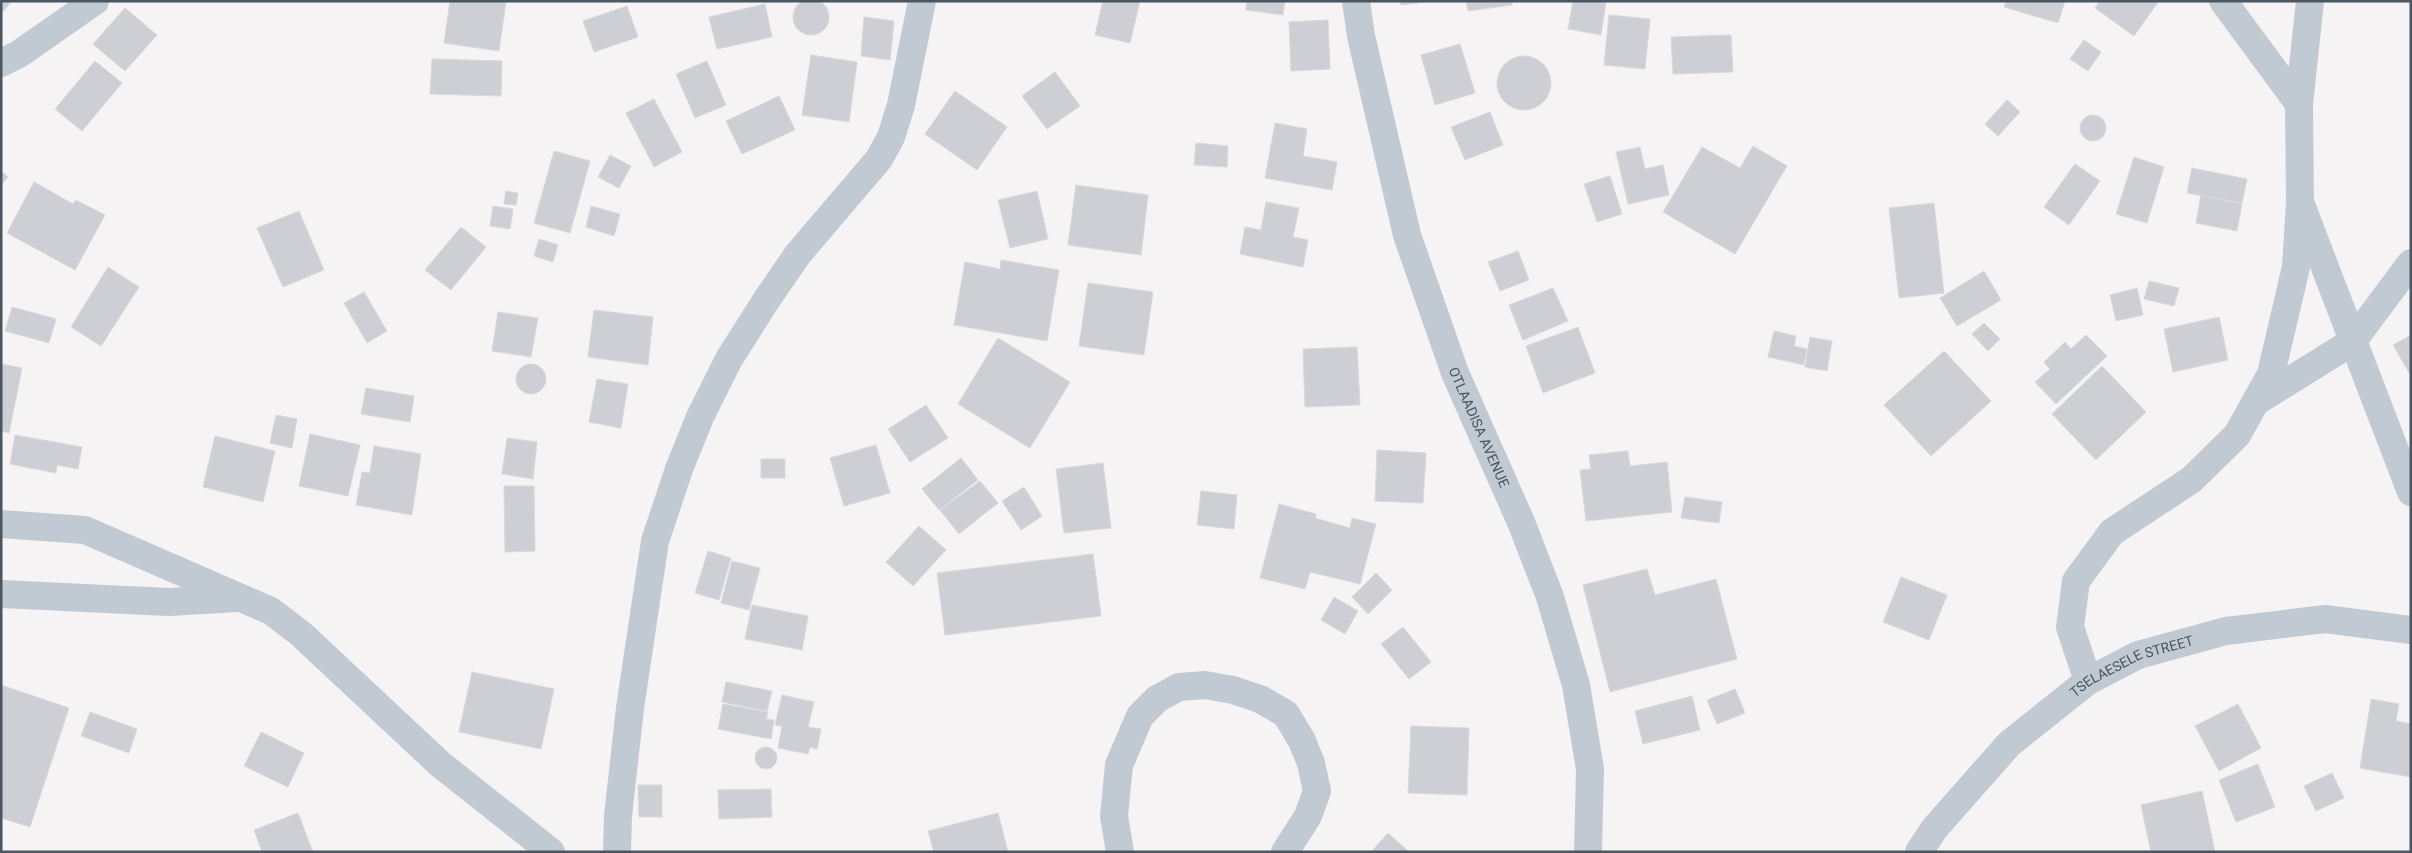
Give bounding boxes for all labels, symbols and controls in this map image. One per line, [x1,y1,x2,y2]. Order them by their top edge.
street label: OTLAADISA AVENUE [1446,365,1513,490]
street label: TSELAESELE STREET [2067,632,2196,700]

